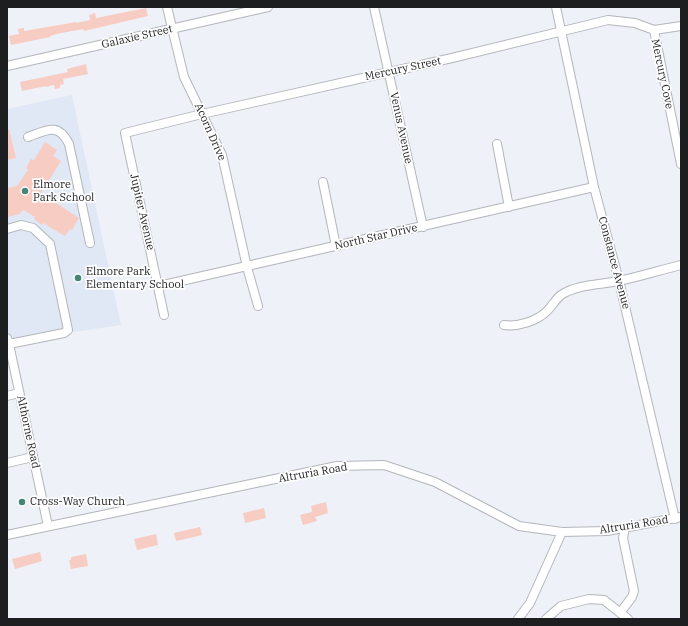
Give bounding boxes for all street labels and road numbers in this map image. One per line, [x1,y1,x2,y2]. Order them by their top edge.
street label: Galaxie Street [100,22,174,52]
street label: Mercury Cove [648,38,676,110]
street label: Mercury Street [364,55,442,83]
street label: Venus Avenue [387,91,415,165]
street label: Acorn Drive [191,101,229,163]
street label: Jupiter Avenue [127,173,157,251]
street label: Constance Avenue [595,215,633,311]
street label: North Star Drive [333,221,419,253]
street label: Althorne Road [14,394,42,470]
street label: Altruria Road [278,460,348,486]
street label: Altruria Road [599,513,669,537]

